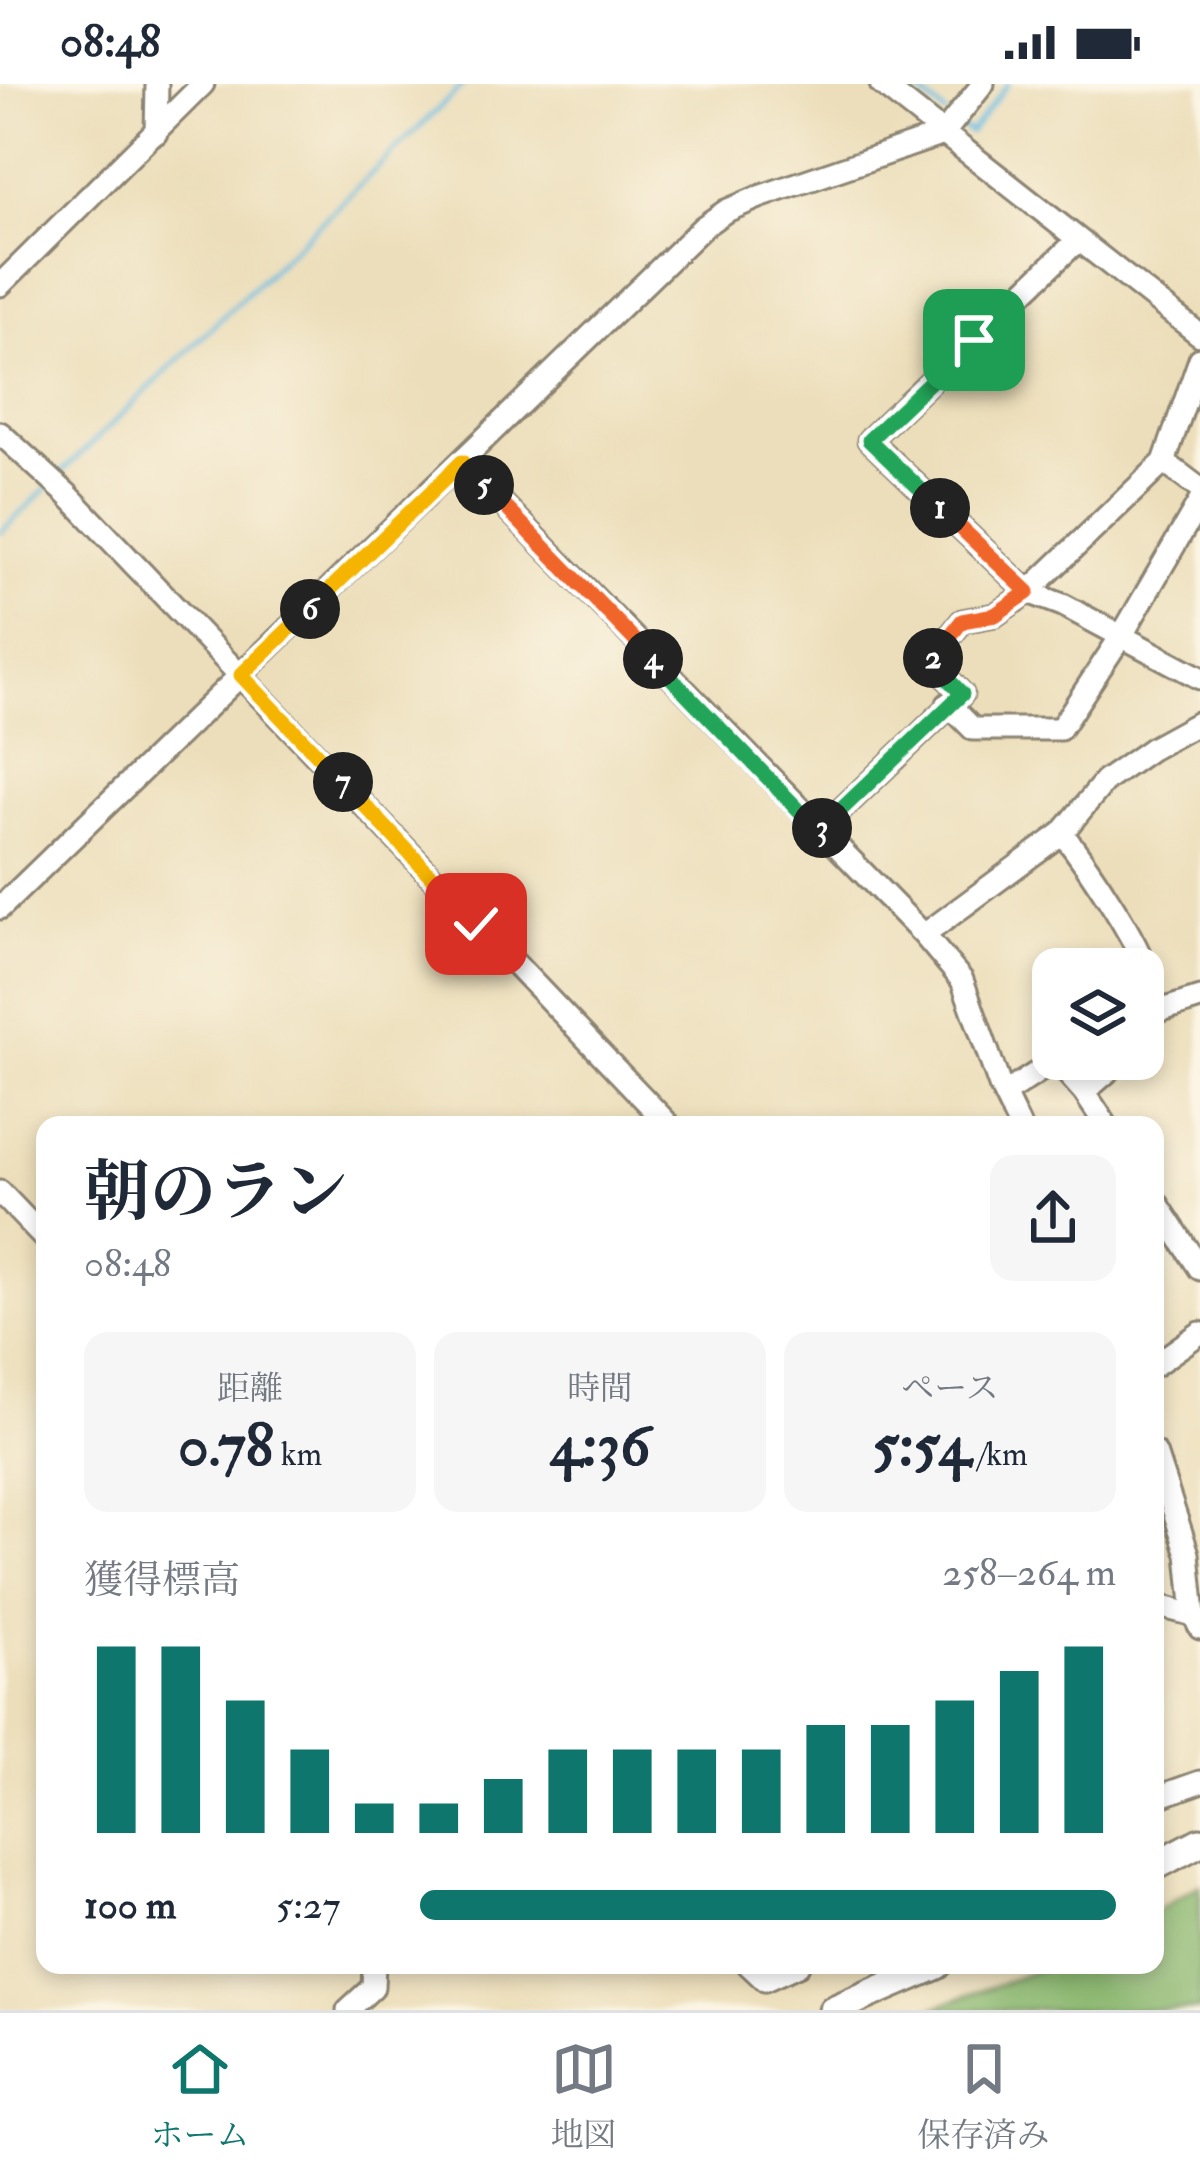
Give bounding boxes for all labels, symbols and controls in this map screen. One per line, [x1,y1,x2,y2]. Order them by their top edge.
text: 08:48 [60,14,161,70]
pin [923,289,1025,391]
icon: arrive [941,307,1007,373]
pin: 5 [454,455,514,515]
text: 5 [477,464,491,505]
pin: 1 [910,478,970,538]
text: 1 [934,487,946,528]
pin: 6 [280,579,340,639]
text: 6 [302,588,318,629]
pin: 2 [903,628,963,688]
pin: 4 [623,629,683,689]
text: 2 [925,637,941,678]
text: 4 [644,638,662,679]
pin: 7 [313,752,373,812]
text: 7 [335,761,351,802]
pin: 3 [792,798,852,858]
text: 3 [816,807,828,848]
pin [425,873,527,975]
icon: check [443,891,509,957]
map controls [1032,948,1164,1080]
button: layers [1032,948,1164,1080]
text: 朝のラン [84,1152,348,1235]
button: share [990,1155,1116,1281]
text: 08:48 [84,1239,171,1288]
text: 距離 [217,1368,283,1409]
text: 時間 [567,1368,633,1409]
text: ペース [901,1368,999,1409]
text: 0.78 [178,1409,274,1484]
text: 4:36 [550,1409,650,1484]
text: 5:54 [872,1409,971,1484]
text: km [274,1434,322,1475]
text: /km [971,1434,1028,1475]
text: 258–264 m [942,1548,1116,1597]
text: 獲得標高 [84,1556,240,1605]
text: 100 m [84,1881,176,1930]
text: 5:27 [276,1881,340,1930]
tab: ホーム [151,2036,250,2156]
tab: 地図 [551,2036,617,2156]
tab: 保存済み [918,2036,1050,2156]

